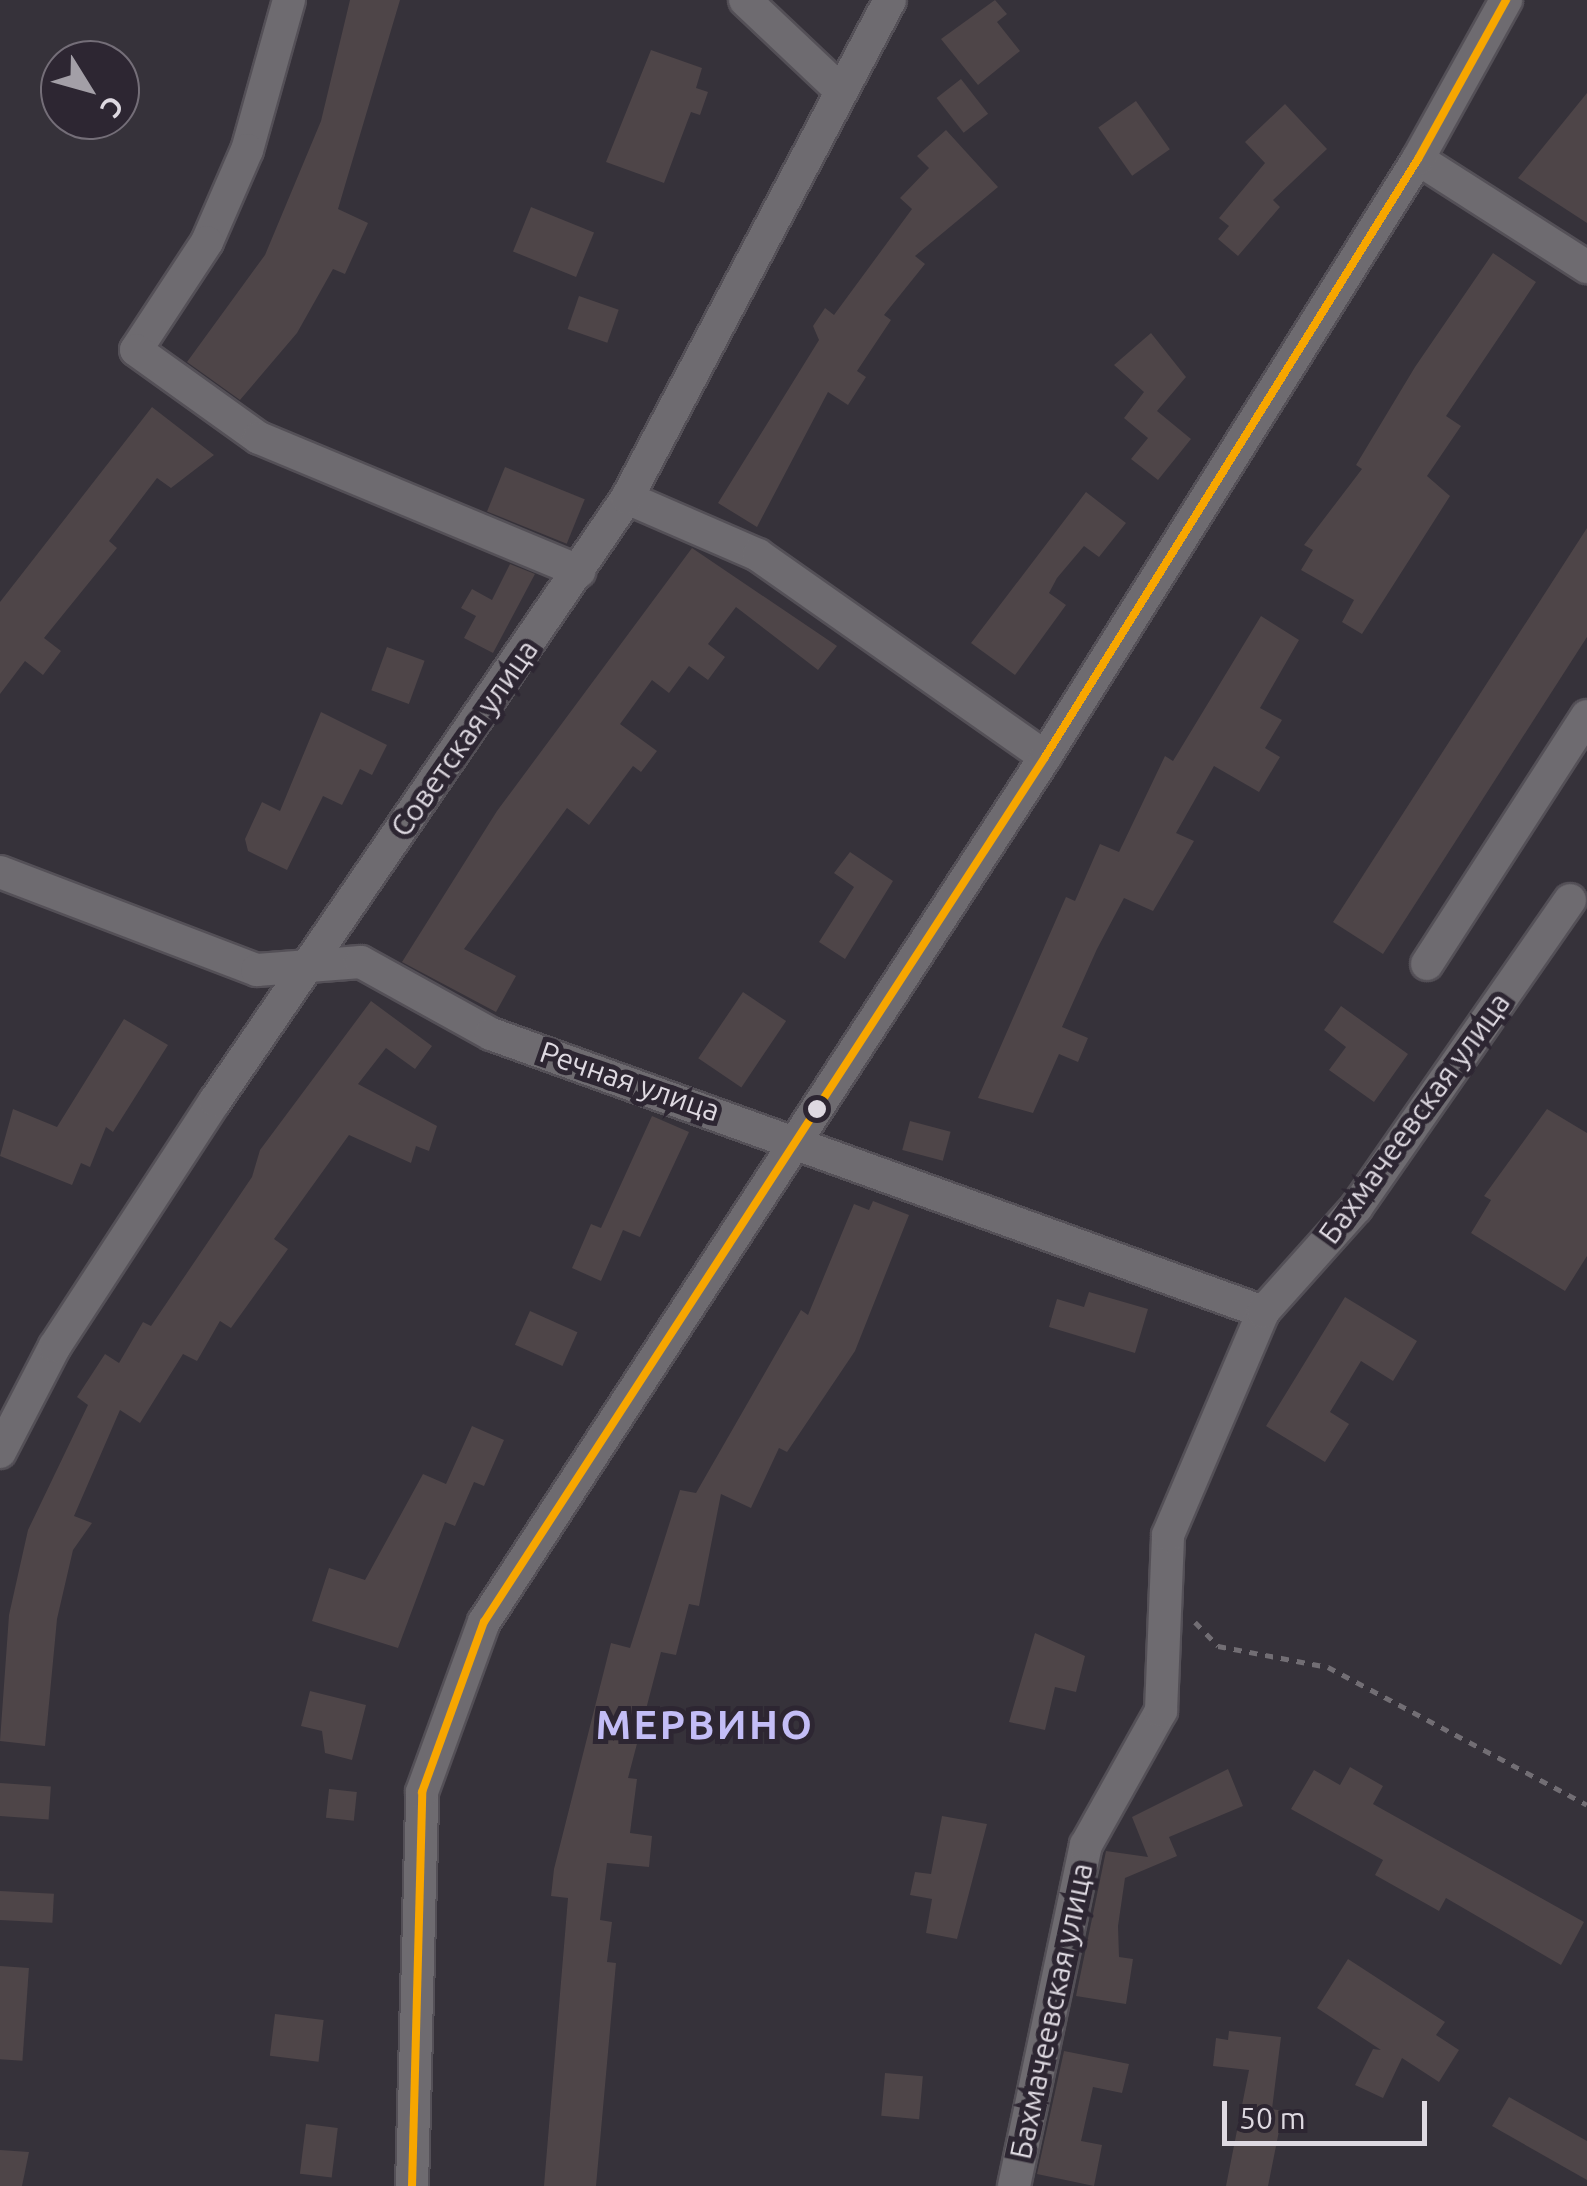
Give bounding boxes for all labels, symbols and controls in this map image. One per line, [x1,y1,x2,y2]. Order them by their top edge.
north arrow [40,40,140,140]
text: С [95,91,131,124]
street label: Советская улица [383,633,545,843]
street label: Бахмачеевская улица [1311,985,1517,1251]
street label: Речная улица [535,1033,725,1129]
unlabelled marker [807,1099,827,1119]
district label: МЕРВИНО [595,1701,815,1749]
street label: Бахмачеевская улица [1002,1860,1100,2162]
scale bar [1227,2081,1432,2143]
text: 50 m [1239,2101,1306,2135]

